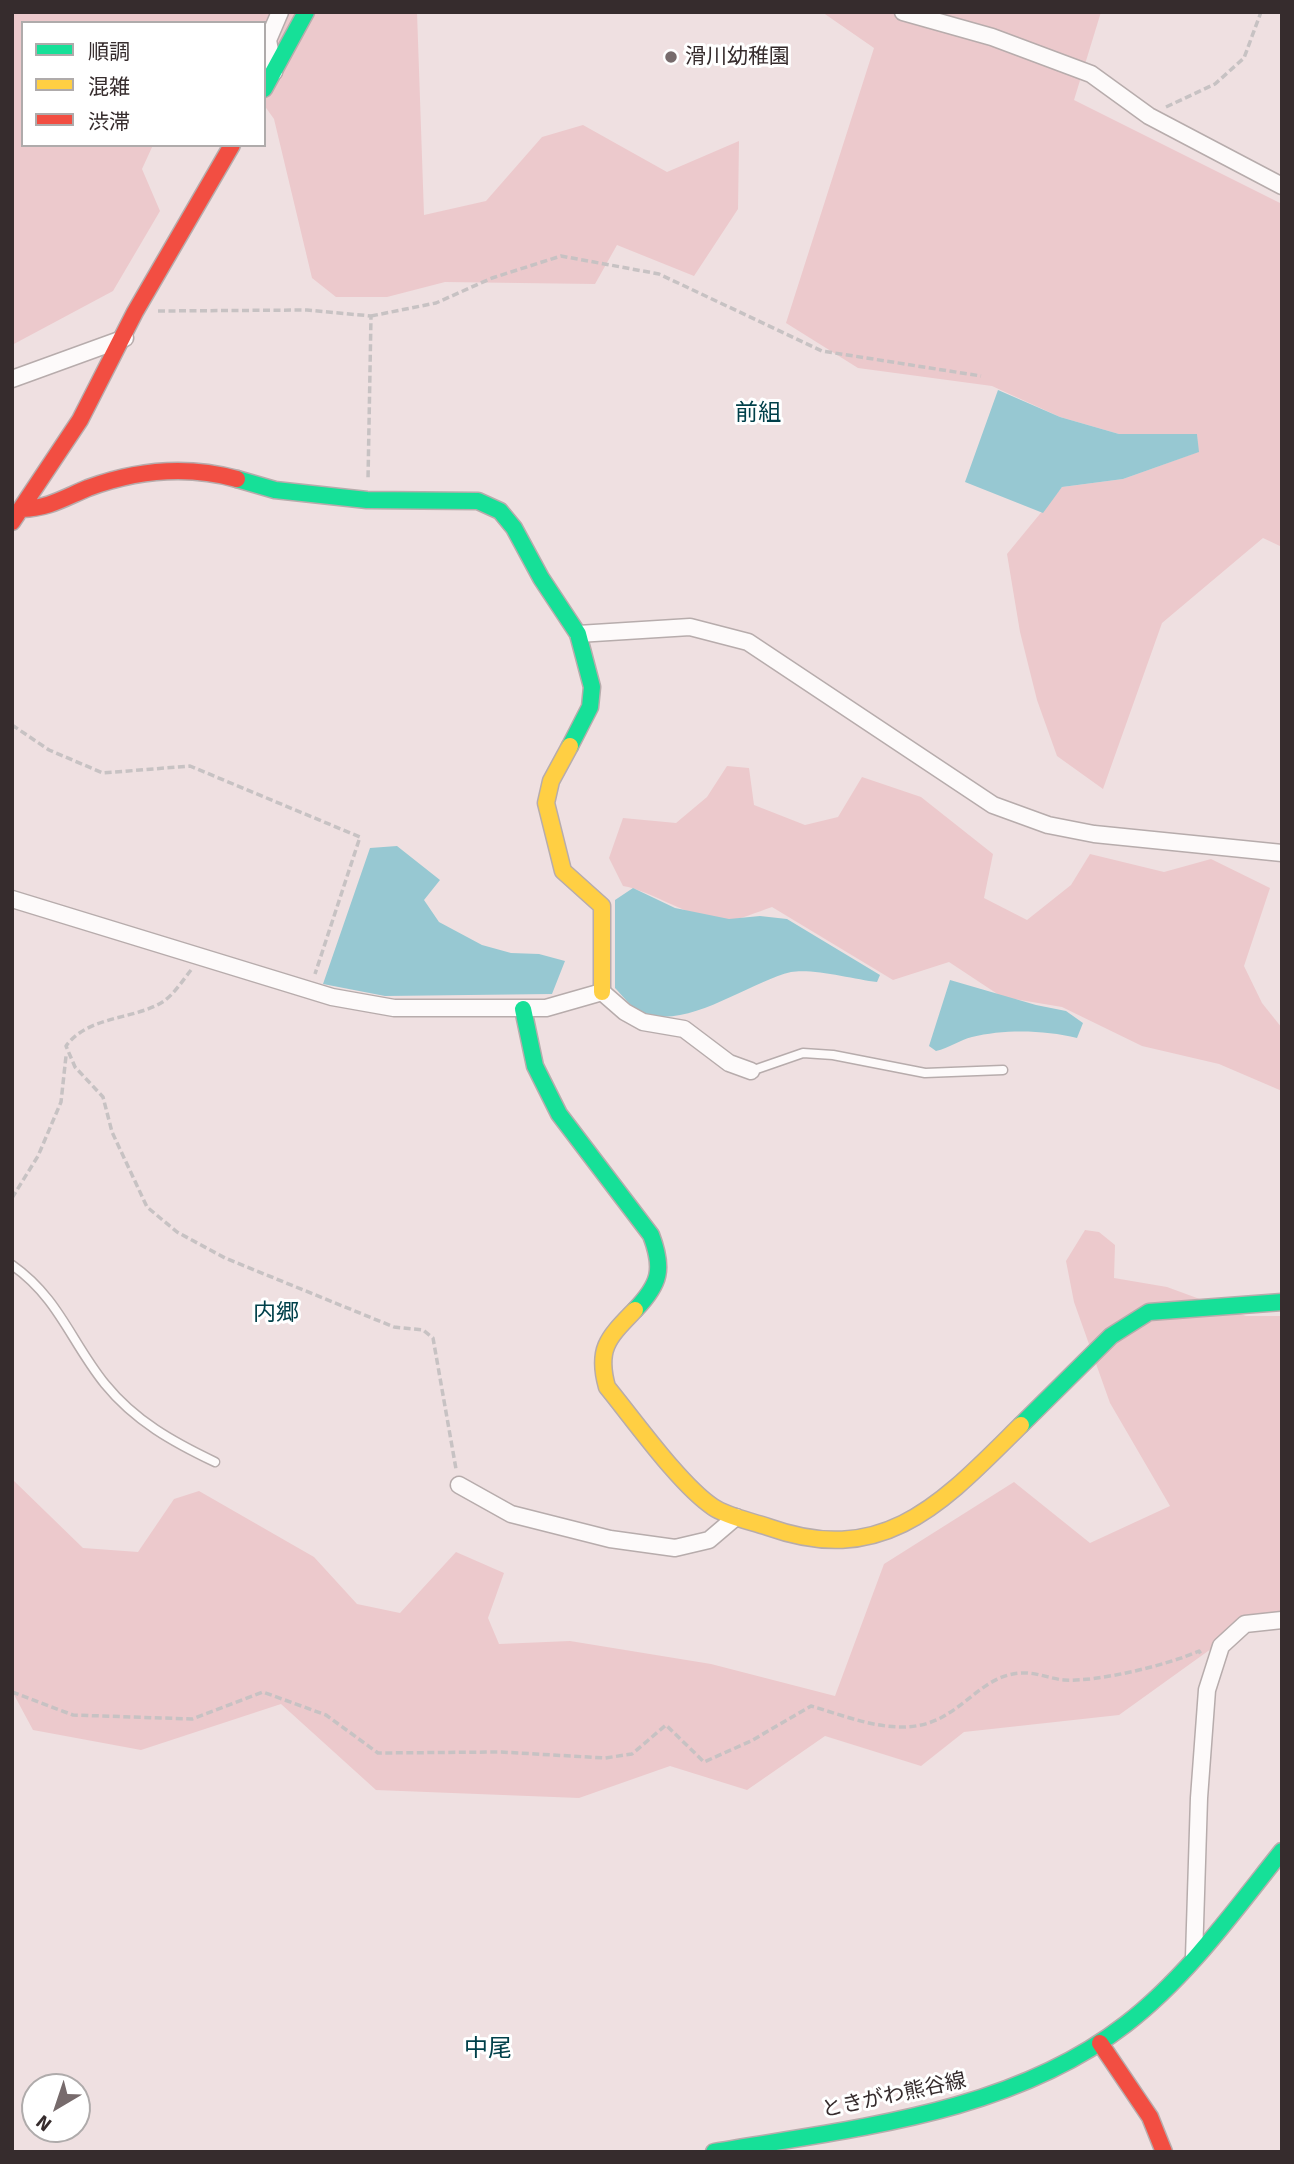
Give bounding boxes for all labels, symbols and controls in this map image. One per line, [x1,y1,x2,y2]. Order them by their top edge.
legend [21,21,266,147]
text: 順調 [88,39,130,65]
place label: 滑川幼稚園 [685,44,790,70]
marker: 滑川幼稚園 [663,49,679,65]
text: 混雑 [88,74,130,100]
text: 渋滞 [88,109,130,135]
district label: 前組 [735,400,781,428]
district label: 内郷 [253,1300,299,1328]
district label: 中尾 [464,2036,512,2064]
street label: ときがわ熊谷線 [819,2068,969,2124]
north arrow [21,2073,91,2143]
text: N [31,2109,57,2136]

